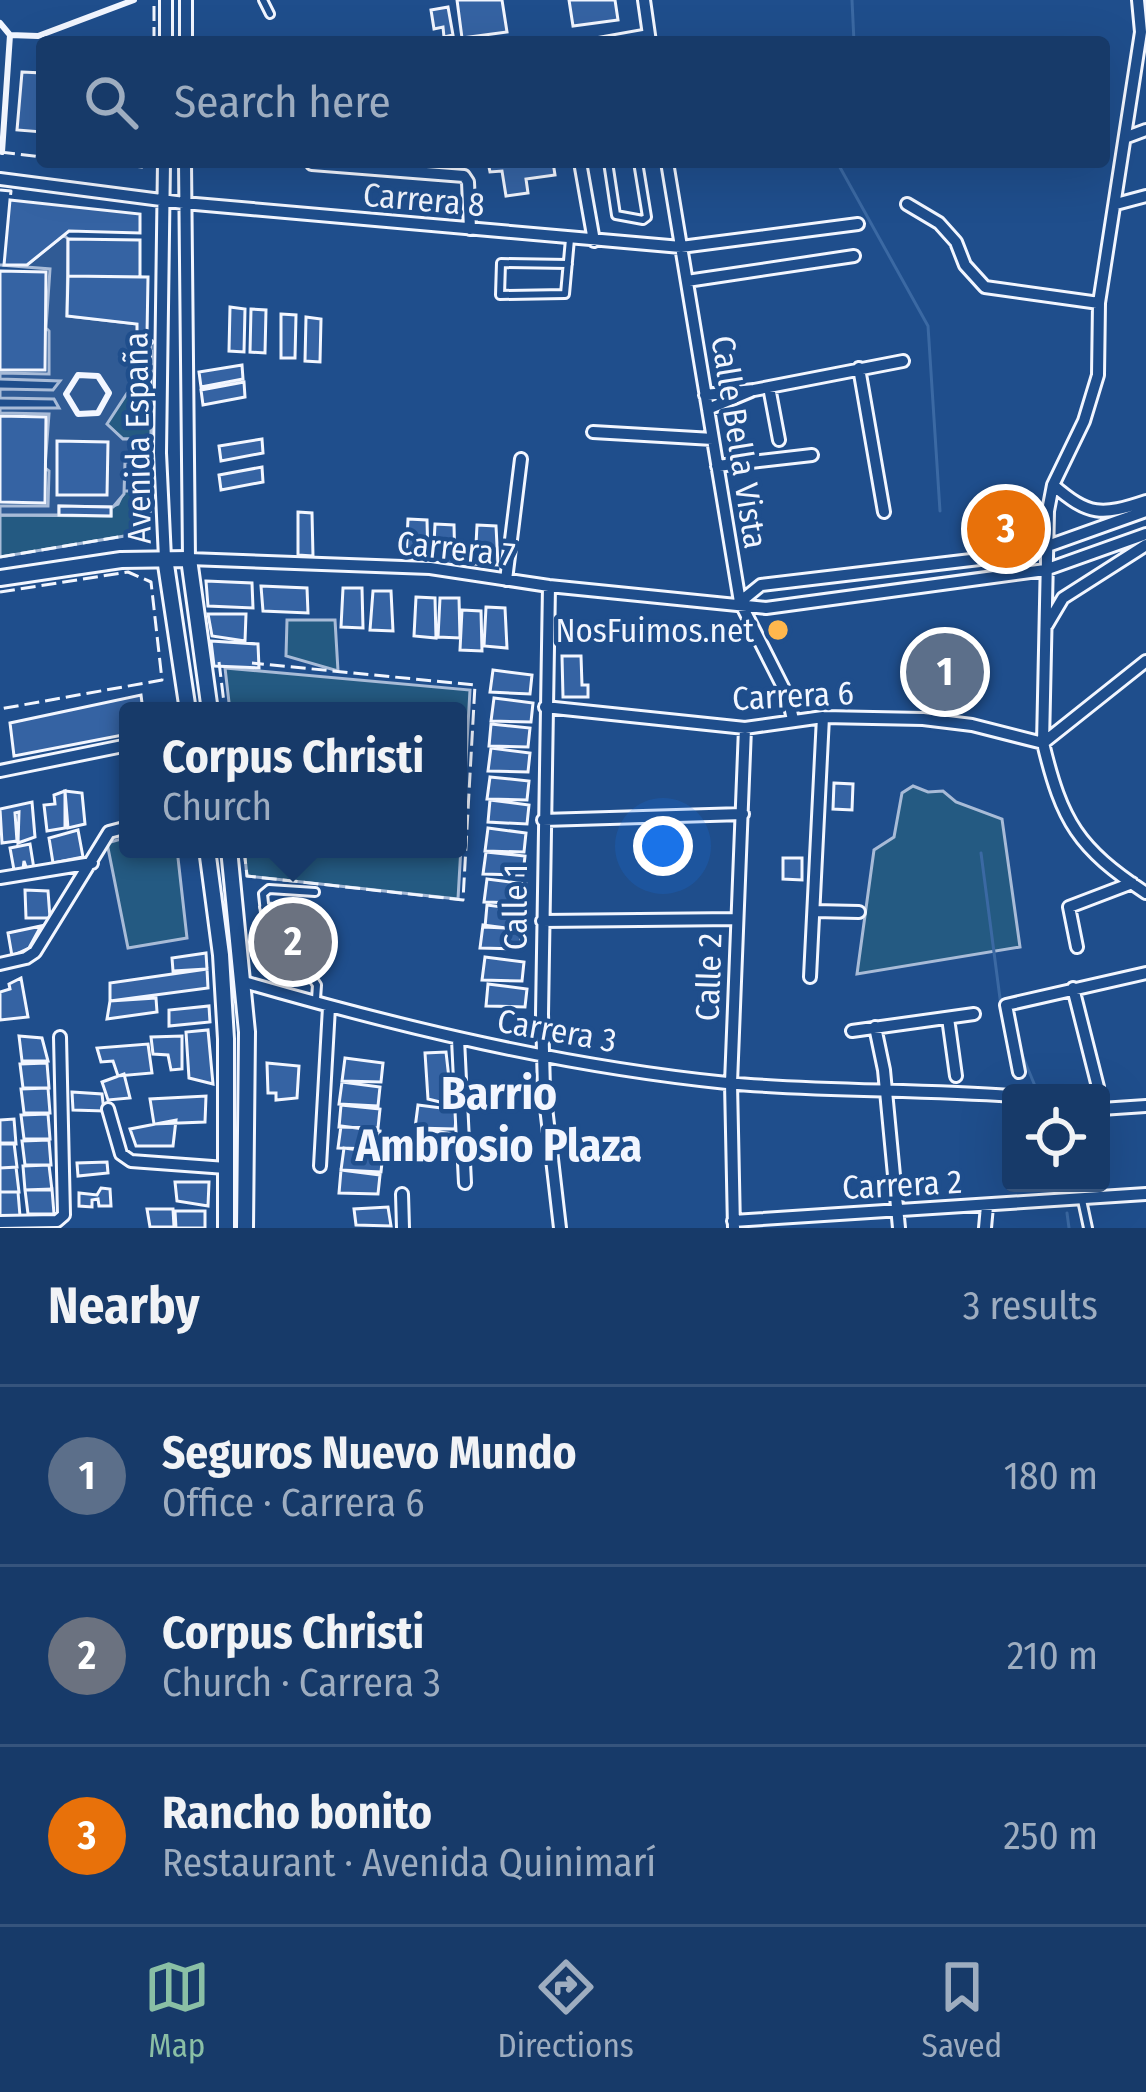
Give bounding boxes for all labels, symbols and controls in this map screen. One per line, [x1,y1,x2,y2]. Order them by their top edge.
search box [36,36,1110,168]
icon: search [78,69,144,135]
text: Search here [174,75,391,129]
street label: Carrera 8 [361,175,486,225]
street label: Avenida España [116,332,160,544]
street label: Calle Bella Vista [702,333,776,551]
pin: 3 [967,484,1045,574]
street label: Carrera 7 [395,523,517,575]
place label: NosFuimos.net [555,611,754,651]
marker: NosFuimos.net [765,617,791,643]
pin: 1 [906,627,984,717]
street label: Carrera 6 [731,673,855,719]
popup [119,702,467,858]
text: Corpus Christi [162,730,424,784]
text: Church [162,784,272,830]
your location [633,816,693,876]
street label: Calle 1 [496,864,536,950]
pin: 2 [254,897,332,987]
street label: Calle 2 [687,932,731,1022]
street label: Carrera 3 [494,1001,620,1061]
district label: Barrio Ambrosio Plaza [355,1067,642,1173]
map controls [1002,1084,1110,1192]
button: locate [1002,1084,1110,1192]
street label: Carrera 2 [841,1162,963,1208]
text: Nearby [48,1275,200,1337]
text: 3 results [963,1283,1098,1329]
text: Seguros Nuevo Mundo [162,1426,577,1480]
text: 1 [79,1453,95,1499]
text: 180 m [1004,1453,1098,1499]
text: Office · Carrera 6 [162,1480,425,1526]
text: Corpus Christi [162,1606,424,1660]
text: 2 [78,1633,96,1679]
text: 210 m [1007,1633,1098,1679]
text: Church · Carrera 3 [162,1660,441,1706]
text: Rancho bonito [162,1786,432,1840]
text: 3 [78,1813,96,1859]
text: 250 m [1003,1813,1098,1859]
text: Restaurant · Avenida Quinimarí [162,1840,656,1886]
tab: Map [144,1954,210,2066]
tab: Directions [497,1954,634,2066]
tab: Saved [922,1954,1002,2066]

